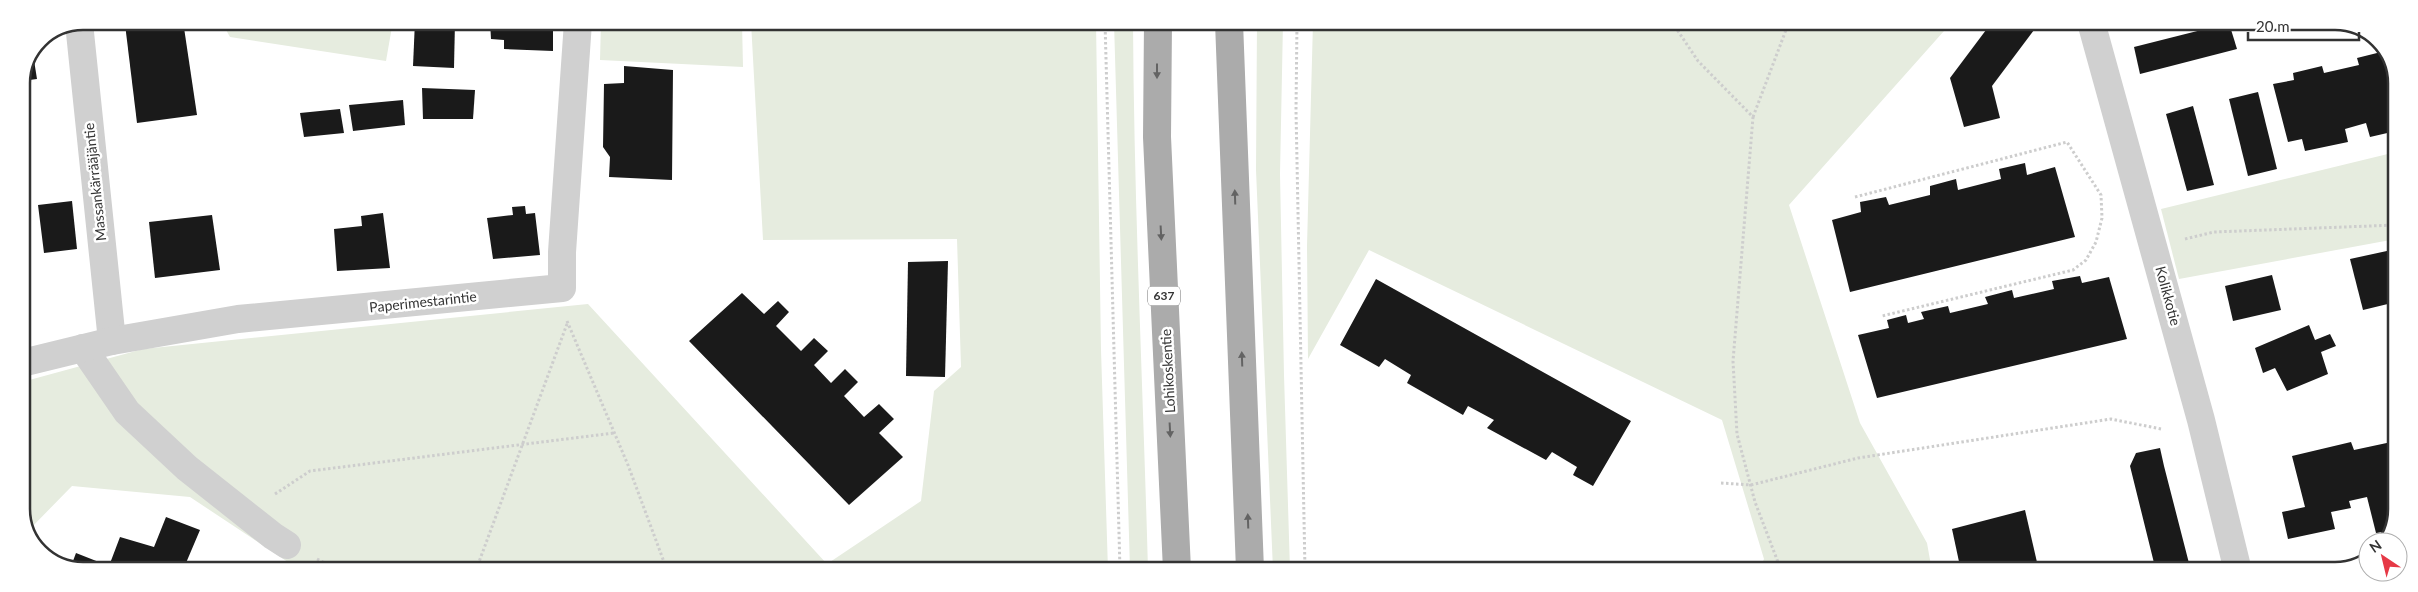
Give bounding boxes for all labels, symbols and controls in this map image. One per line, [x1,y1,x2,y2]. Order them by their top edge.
scale bar [2248,10,2359,42]
text: 20 m [2256,17,2290,35]
one-way arrow [1153,63,1161,79]
street label: Massankärrääjäntie [80,122,109,242]
one-way arrow [1231,188,1239,204]
one-way arrow [1158,225,1166,241]
street label: Kolikkotie [2152,264,2185,328]
road number: 637 [1148,286,1180,306]
street label: Paperimestarintie [368,287,478,316]
street label: Lohikoskentie [1157,328,1178,414]
one-way arrow [1237,351,1245,367]
one-way arrow [1167,423,1175,439]
one-way arrow [1244,513,1252,529]
north arrow [2358,532,2408,582]
text: N [2366,536,2385,556]

